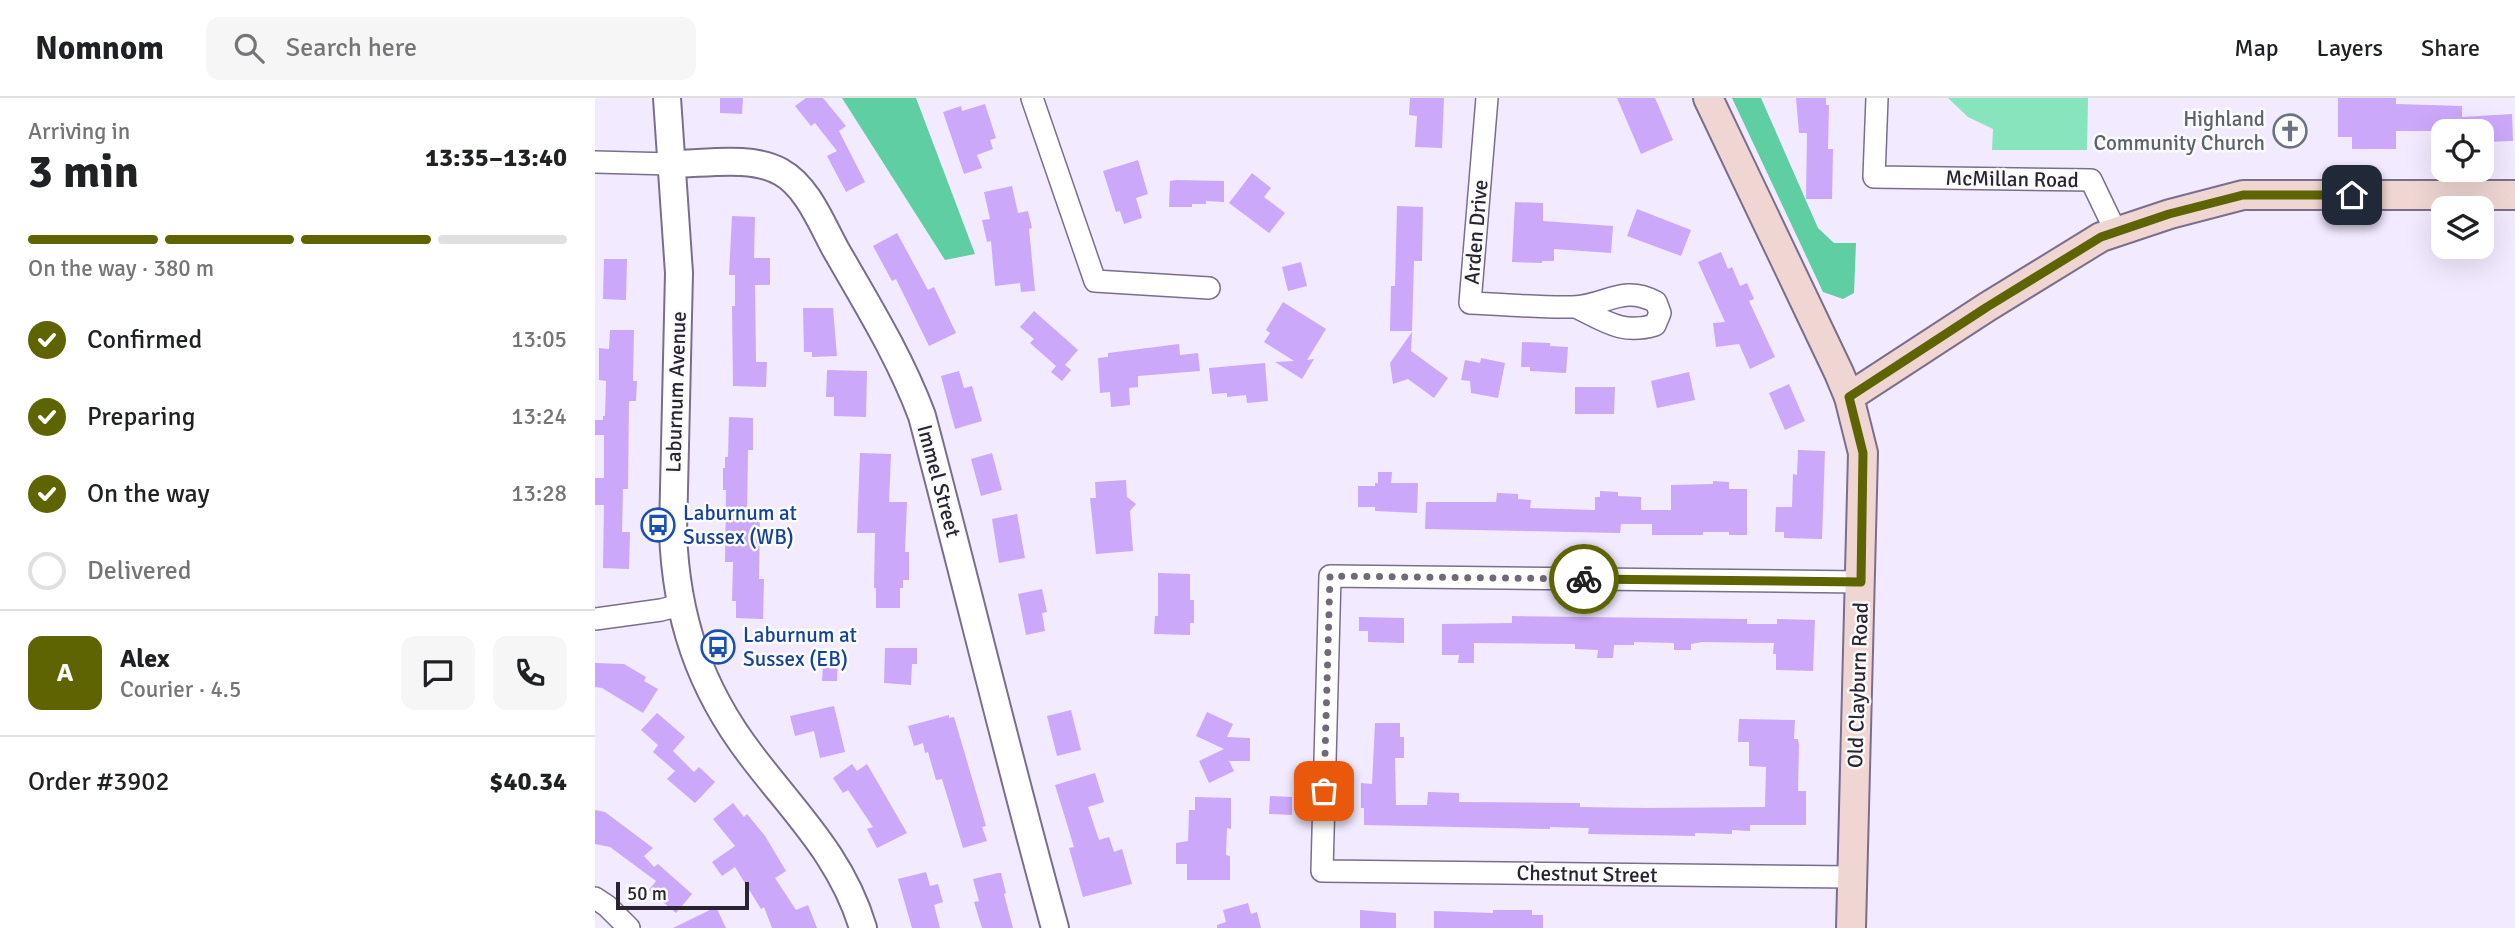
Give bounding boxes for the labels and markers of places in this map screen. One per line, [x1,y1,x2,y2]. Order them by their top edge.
place label: Highland Community Church [2093,106,2265,156]
church icon: Highland Community Church [2271,112,2309,150]
pin [2322,165,2382,225]
place label: Laburnum at Sussex (WB) [683,500,797,550]
bus stop icon: Laburnum at Sussex (WB) [639,506,677,544]
place label: Laburnum at Sussex (EB) [743,622,857,672]
bus stop icon: Laburnum at Sussex (EB) [699,628,737,666]
pin [1294,761,1354,821]

